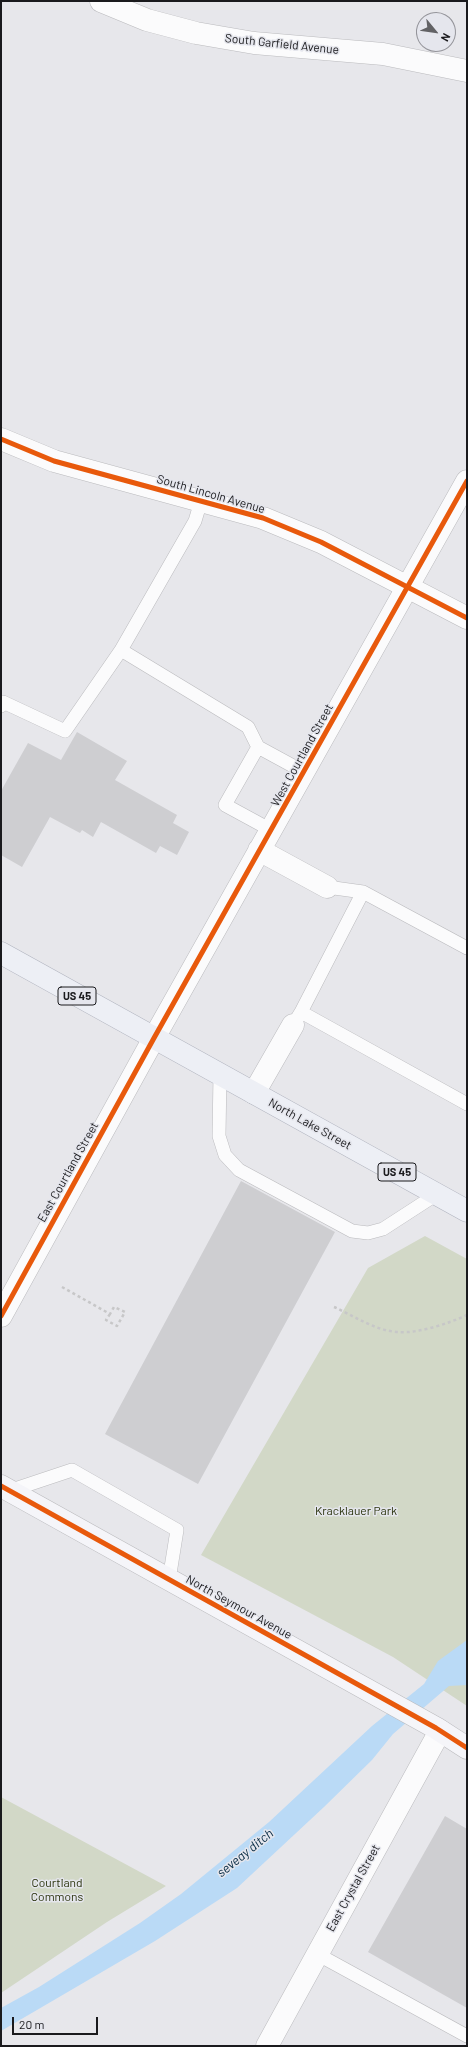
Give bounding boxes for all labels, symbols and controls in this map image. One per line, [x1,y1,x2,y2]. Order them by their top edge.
north arrow [416,12,456,52]
street label: South Garfield Avenue [224,31,340,57]
text: N [439,31,454,44]
street label: South Lincoln Avenue [155,472,267,516]
street label: West Courtland Street [268,701,336,809]
road number: US 45 [58,987,96,1005]
street label: North Lake Street [266,1095,354,1153]
street label: East Courtland Street [35,1120,101,1224]
road number: US 45 [378,1163,416,1181]
park label: Kracklauer Park [315,1504,397,1518]
street label: North Seymour Avenue [184,1572,294,1642]
water label: seveay ditch [214,1825,276,1881]
street label: East Crystal Street [323,1842,383,1934]
park label: Courtland Commons [31,1876,83,1904]
scale bar [14,2009,100,2035]
text: 20 m [19,2017,45,2031]

